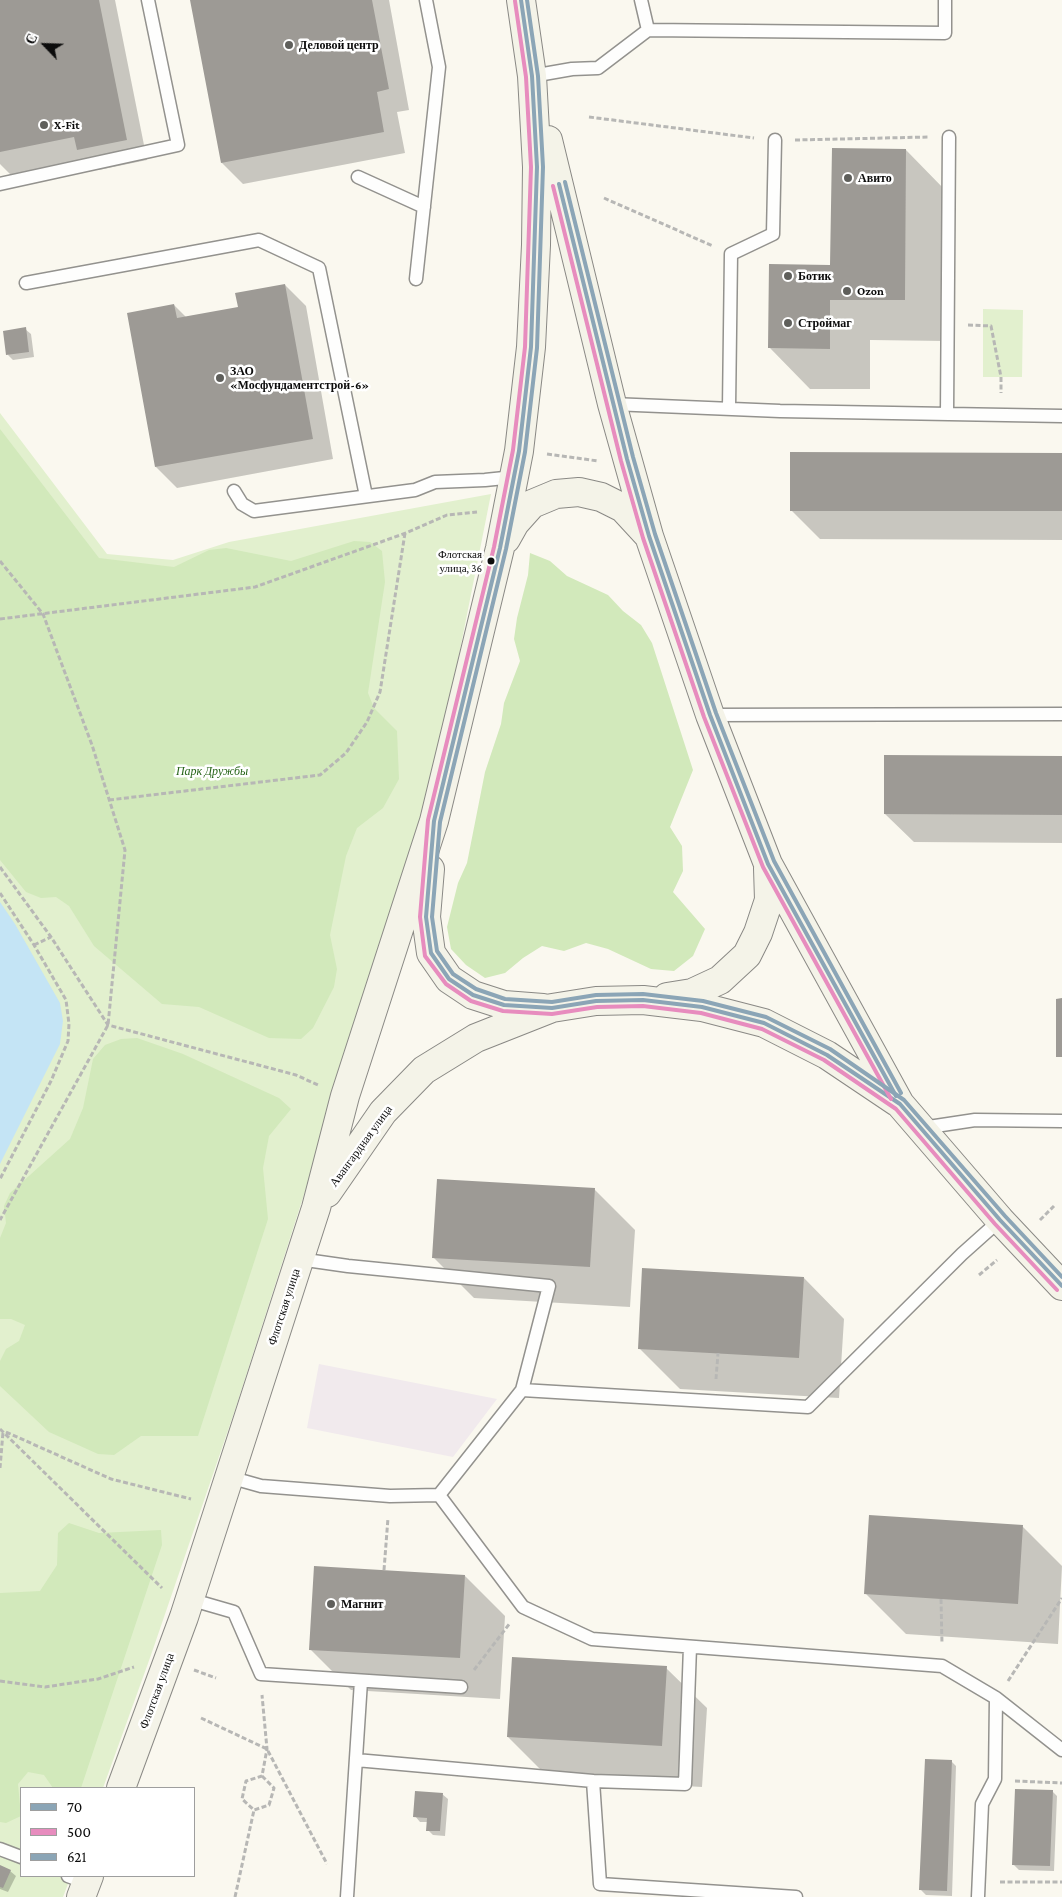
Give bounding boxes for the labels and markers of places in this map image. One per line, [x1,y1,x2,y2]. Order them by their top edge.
place label: Деловой центр [299,38,379,52]
marker: Деловой центр [283,39,295,51]
place label: X-Fit [54,118,80,132]
marker: X-Fit [38,119,50,131]
place label: Авито [858,171,892,185]
marker: Авито [842,172,854,184]
place label: Ботик [798,269,831,283]
marker: Ботик [782,270,794,282]
place label: Ozon [857,284,884,298]
marker: Ozon [841,285,853,297]
place label: Строймаг [798,316,852,330]
marker: Строймаг [782,317,794,329]
place label: ЗАО «Мосфундаментстрой-6» [230,364,369,392]
marker: ЗАО «Мосфундаментстрой-6» [214,372,226,384]
place label: Флотская улица, 36 [438,548,482,574]
marker: Флотская улица, 36 [486,556,496,566]
place label: Магнит [341,1597,383,1611]
marker: Магнит [325,1598,337,1610]

